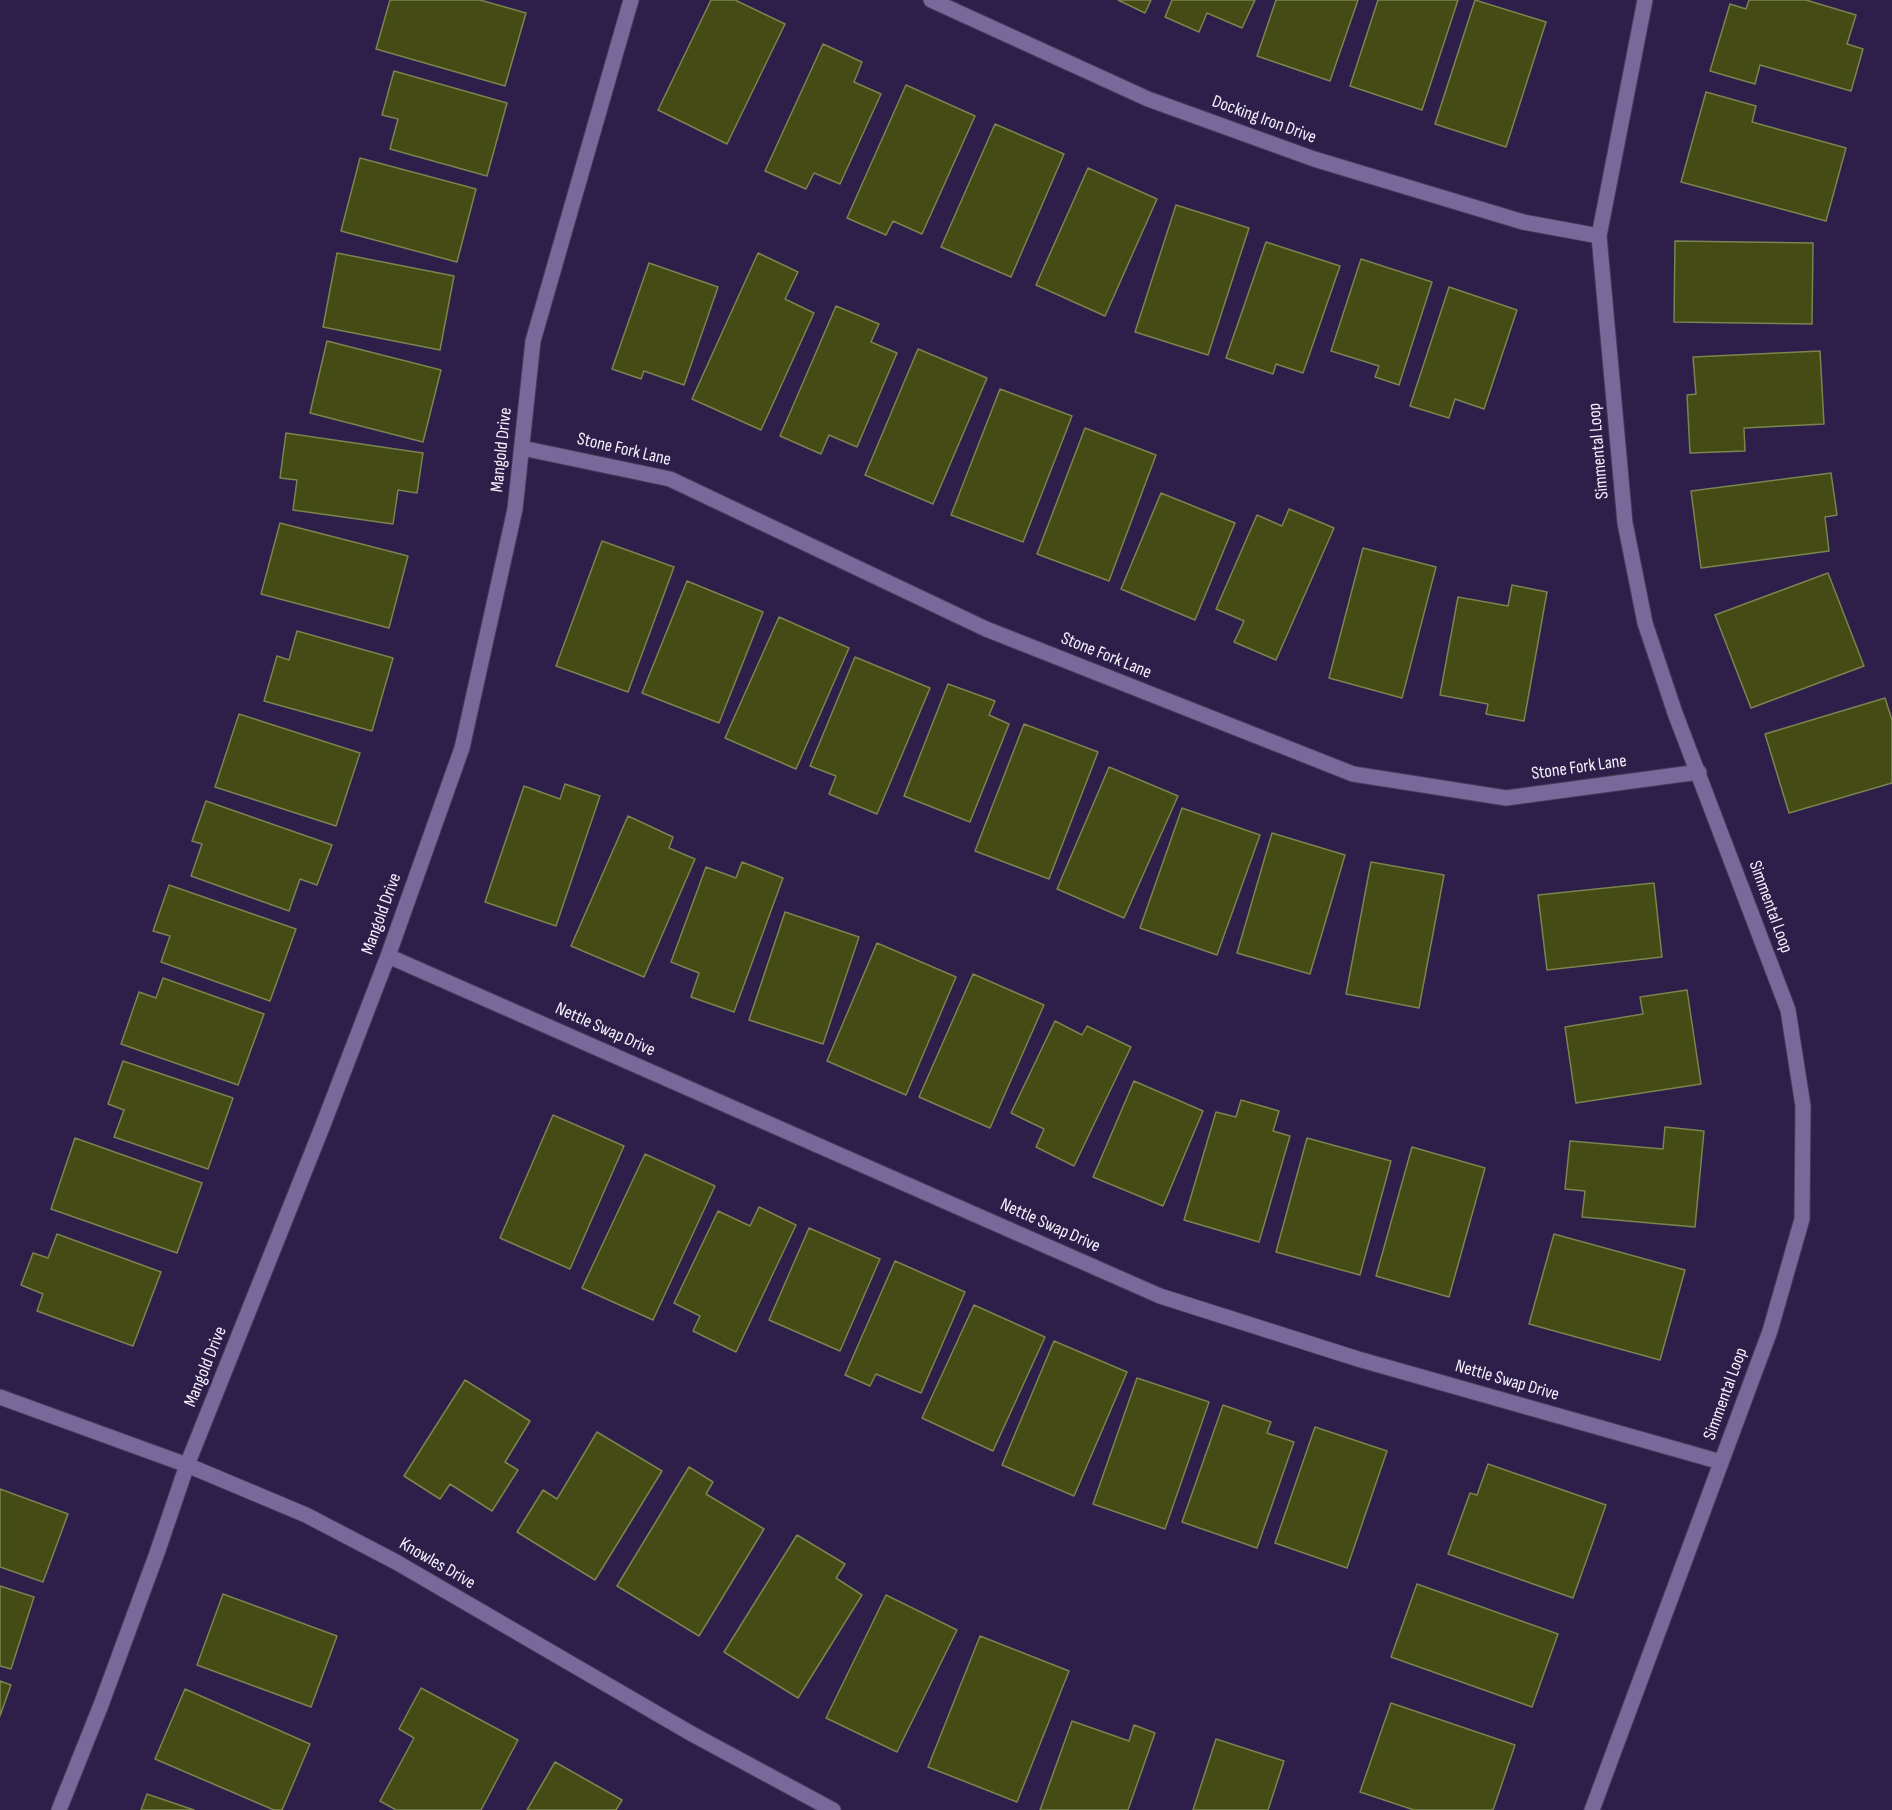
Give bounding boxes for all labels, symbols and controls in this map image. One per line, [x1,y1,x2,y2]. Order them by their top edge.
street label: Docking Iron Drive [1209,91,1319,149]
street label: Simmental Loop [1584,402,1614,500]
street label: Mangold Drive [487,407,517,493]
street label: Stone Fork Lane [575,429,673,471]
street label: Stone Fork Lane [1058,628,1154,684]
street label: Stone Fork Lane [1530,751,1628,785]
street label: Simmental Loop [1743,858,1797,956]
street label: Mangold Drive [357,870,407,958]
street label: Nettle Swap Drive [552,998,658,1062]
street label: Nettle Swap Drive [997,1194,1103,1258]
street label: Mangold Drive [180,1324,232,1410]
street label: Simmental Loop [1699,1345,1753,1443]
street label: Nettle Swap Drive [1453,1356,1561,1406]
street label: Knowles Drive [395,1534,479,1594]

